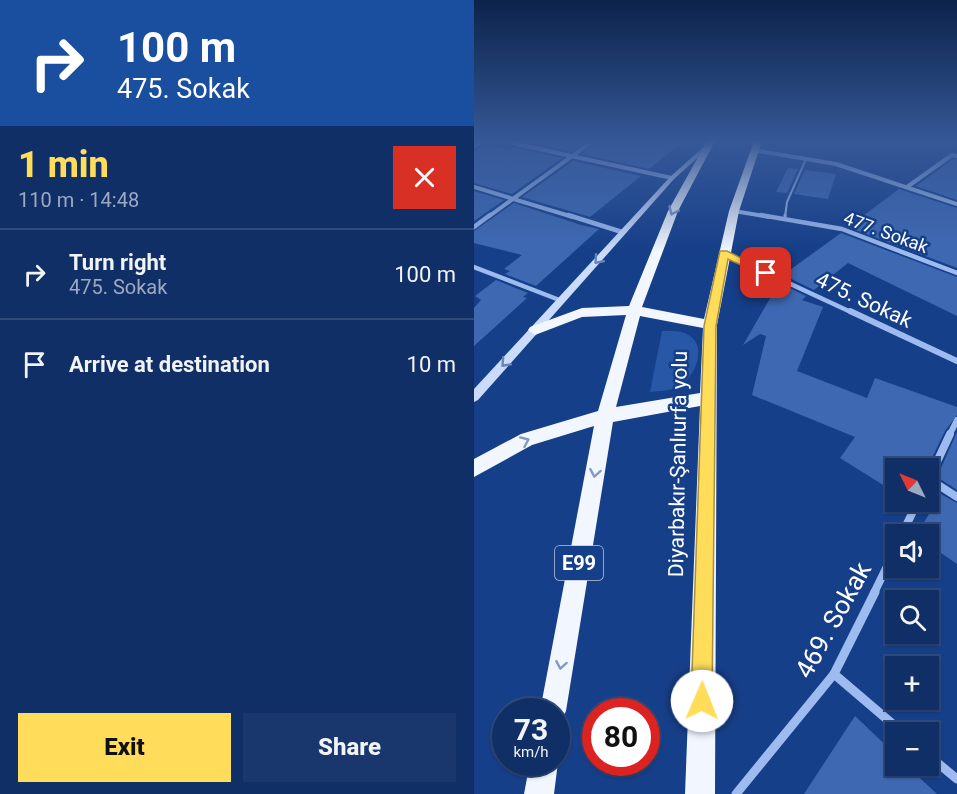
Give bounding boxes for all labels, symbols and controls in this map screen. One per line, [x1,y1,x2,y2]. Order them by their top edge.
text: 100 m [117,23,236,72]
icon: right [18,24,96,102]
text: 475. Sokak [117,73,250,105]
text: 1 min [18,144,109,186]
button: close [393,146,456,209]
text: 110 m · 14:48 [18,188,139,212]
one-way arrow [669,205,681,216]
street label: 477. Sokak [841,207,932,257]
pin [740,247,791,298]
text: Turn right [69,250,166,275]
one-way arrow [594,253,605,264]
icon: arrive [749,256,782,289]
icon: right [18,258,51,291]
text: 100 m [394,262,456,287]
street label: 475. Sokak [812,267,916,333]
text: 475. Sokak [69,275,167,299]
icon: arrive [18,348,51,381]
street label: Diyarbakır-Şanlıurfa yolu [664,351,692,577]
text: Arrive at destination [69,352,270,377]
text: 10 m [407,352,456,377]
one-way arrow [501,357,512,367]
one-way arrow [519,436,530,448]
north arrow [885,458,939,512]
map controls [885,458,939,776]
one-way arrow [589,468,602,478]
button: sound [885,524,939,578]
road number: E99 [555,546,603,580]
street label: 469. Sokak [789,556,878,683]
button: search [885,590,939,644]
button: + [885,656,939,710]
one-way arrow [556,661,568,670]
position arrow [670,669,734,733]
speed limit sign: 80 [582,698,660,776]
text: 73 [514,712,548,747]
button: Exit [18,713,231,782]
button: Share [243,713,456,782]
button: − [885,722,939,776]
text: km/h [513,743,549,761]

